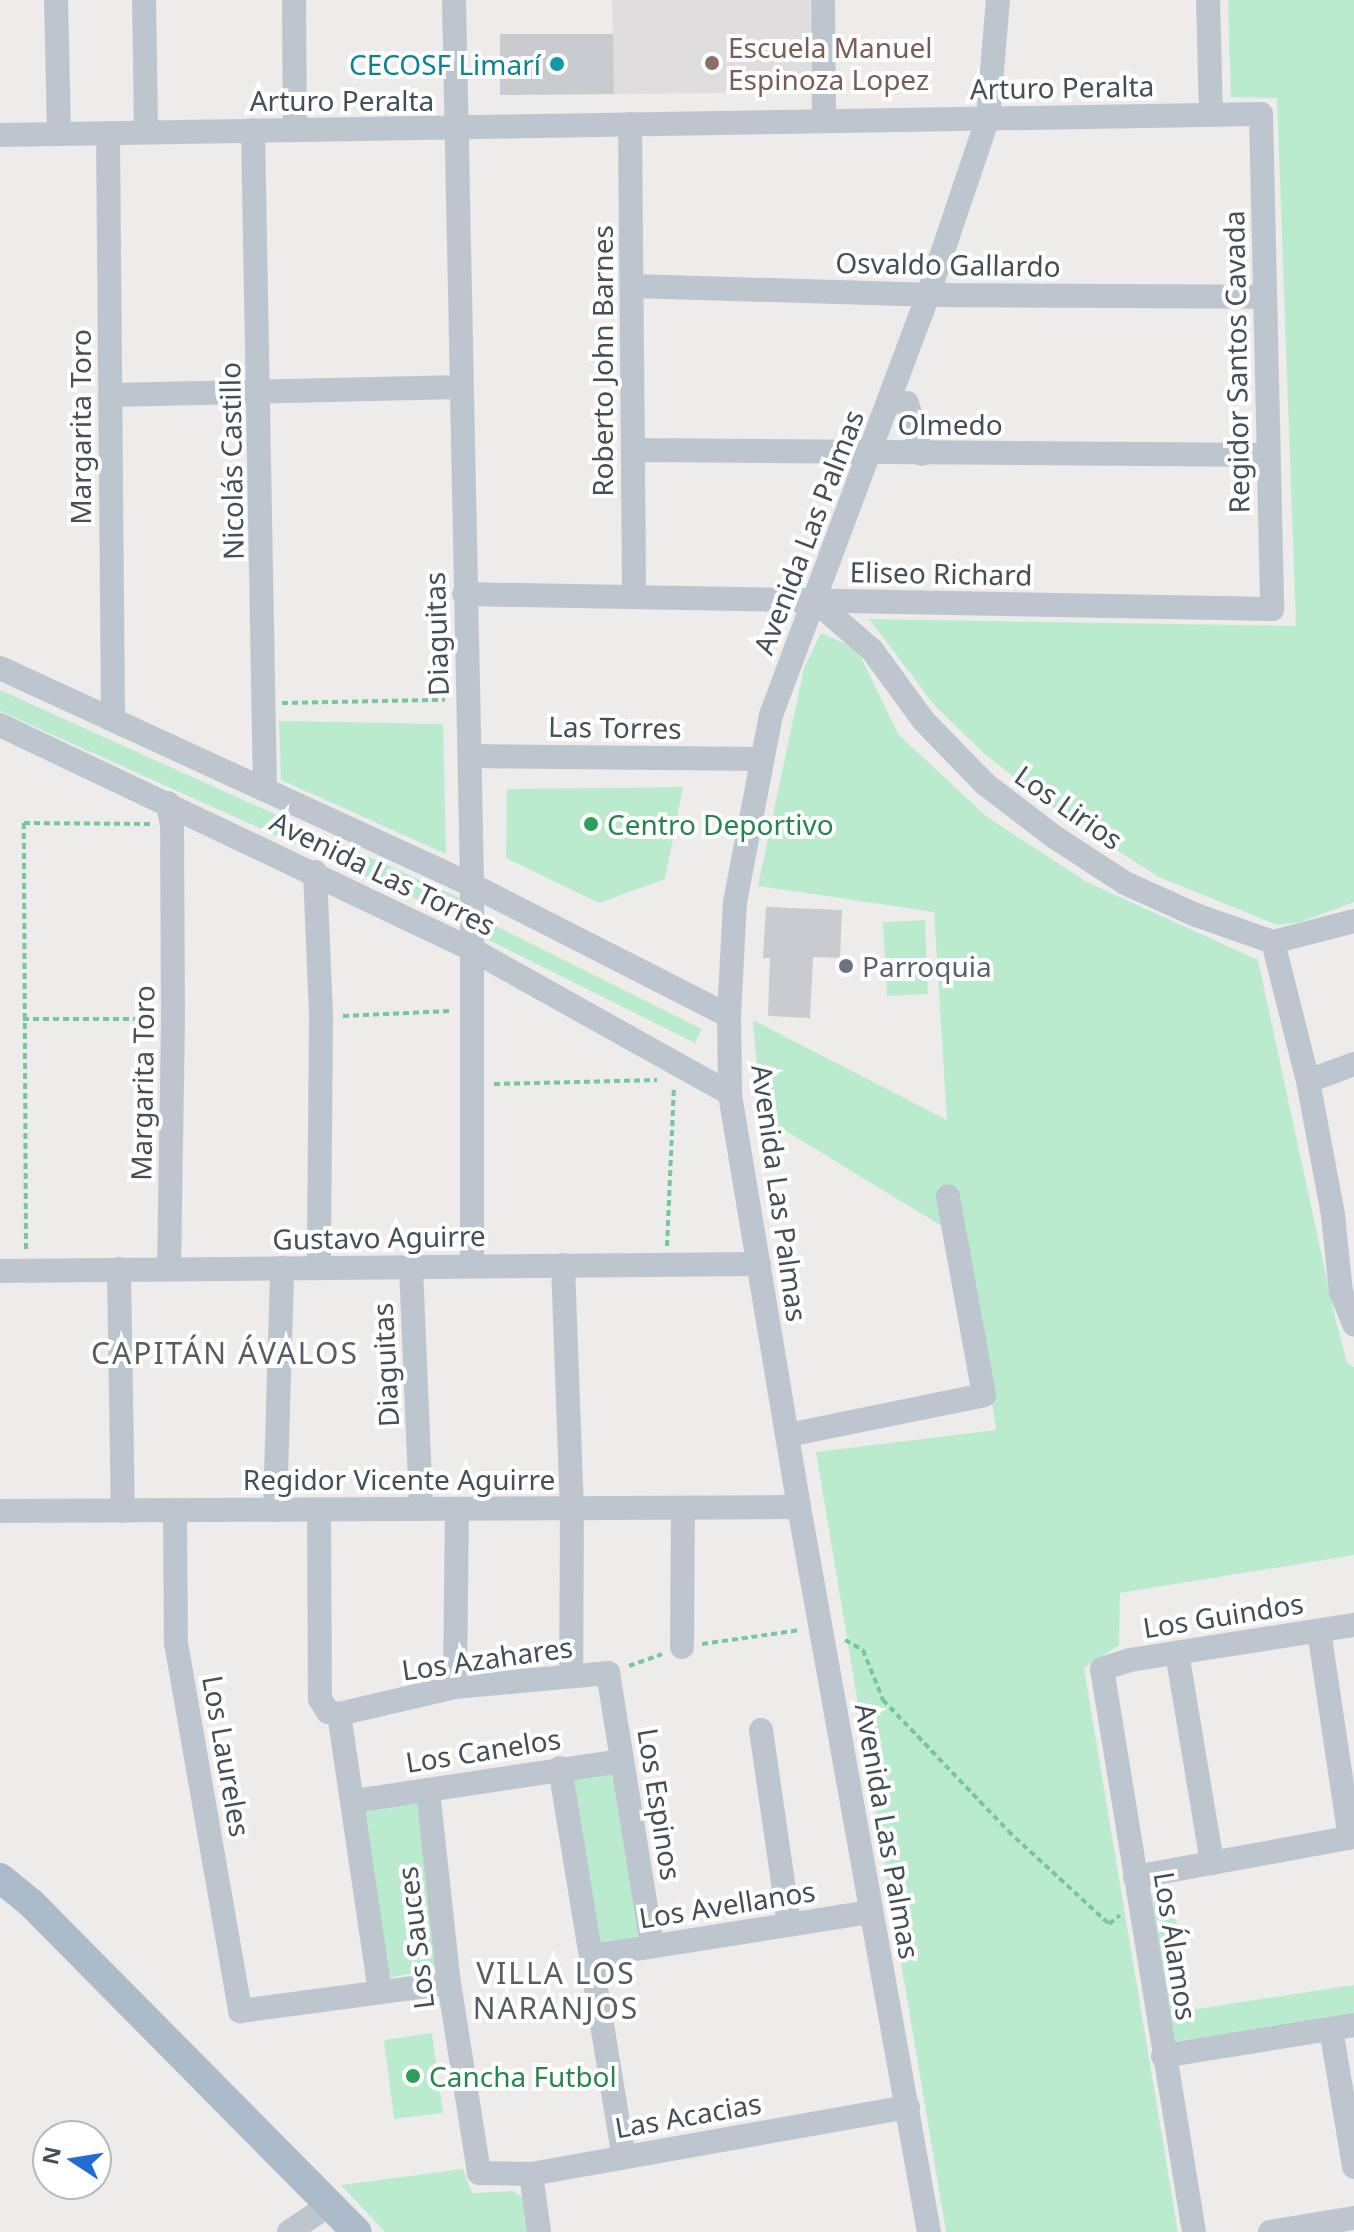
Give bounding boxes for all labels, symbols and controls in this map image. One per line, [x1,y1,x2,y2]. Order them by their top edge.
place label: Escuela Manuel Espinoza Lopez [728,30,932,96]
place label: CECOSF Limarí [349,47,541,81]
marker: Escuela Manuel Espinoza Lopez [703,54,721,72]
marker: CECOSF Limarí [548,55,566,73]
street label: Arturo Peralta [969,69,1155,105]
street label: Arturo Peralta [250,83,434,117]
street label: Regidor Santos Cavada [1217,210,1255,514]
street label: Roberto John Barnes [585,225,619,497]
street label: Osvaldo Gallardo [835,245,1061,283]
street label: Margarita Toro [63,329,97,525]
street label: Nicolás Castillo [212,362,250,560]
street label: Avenida Las Palmas [746,405,870,659]
street label: Olmedo [897,407,1003,441]
street label: Eliseo Richard [849,555,1033,591]
street label: Diaguitas [417,571,455,697]
street label: Las Torres [548,709,682,745]
street label: Los Lirios [1009,758,1129,856]
street label: Avenida Las Torres [265,804,501,942]
place label: Centro Deportivo [607,807,834,841]
marker: Centro Deportivo [582,815,600,833]
place label: Parroquia [862,949,992,983]
marker: Parroquia [837,957,855,975]
street label: Margarita Toro [123,985,161,1181]
street label: Avenida Las Palmas [745,1062,815,1324]
street label: Gustavo Aguirre [272,1218,486,1256]
street label: Diaguitas [365,1302,405,1428]
district label: CAPITÁN ÁVALOS [91,1335,359,1371]
street label: Regidor Vicente Aguirre [243,1462,555,1496]
street label: Los Guindos [1140,1586,1306,1644]
street label: Los Azahares [399,1629,575,1687]
street label: Los Laureles [196,1673,258,1839]
street label: Avenida Las Palmas [849,1701,927,1961]
street label: Los Canelos [403,1721,563,1779]
street label: Los Espinos [631,1726,689,1882]
street label: Los Sauces [390,1865,440,2011]
street label: Los Álamos [1148,1869,1204,2023]
street label: Los Avellanos [636,1873,818,1935]
district label: VILLA LOS NARANJOS [473,1955,639,2026]
place label: Cancha Futbol [429,2059,617,2093]
marker: Cancha Futbol [404,2067,422,2085]
street label: Las Acacias [612,2086,764,2144]
north arrow [32,2120,112,2200]
text: N [34,2144,67,2167]

